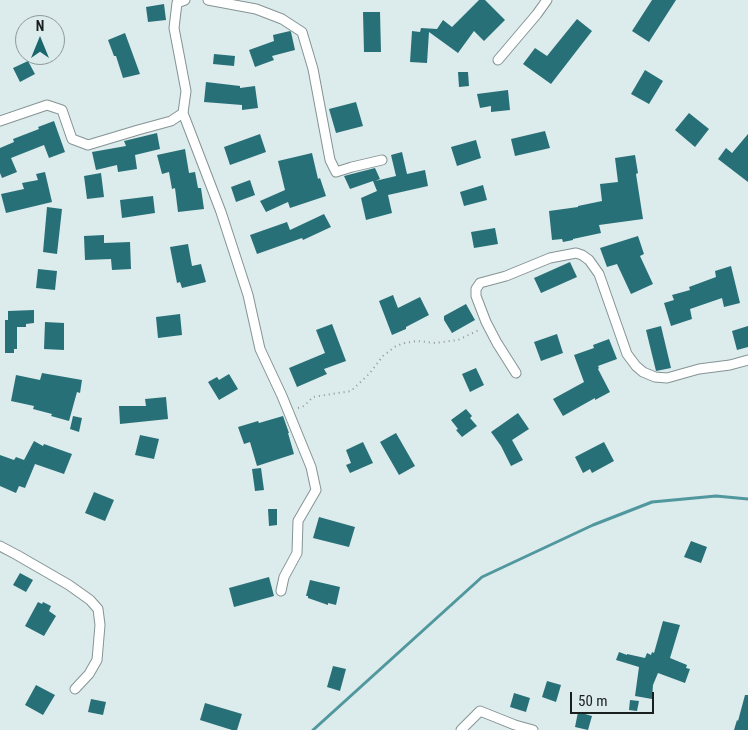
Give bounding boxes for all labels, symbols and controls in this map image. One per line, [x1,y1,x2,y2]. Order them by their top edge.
north arrow [15,15,65,65]
text: N [36,18,44,34]
scale bar [573,682,657,714]
text: 50 m [578,692,608,710]

